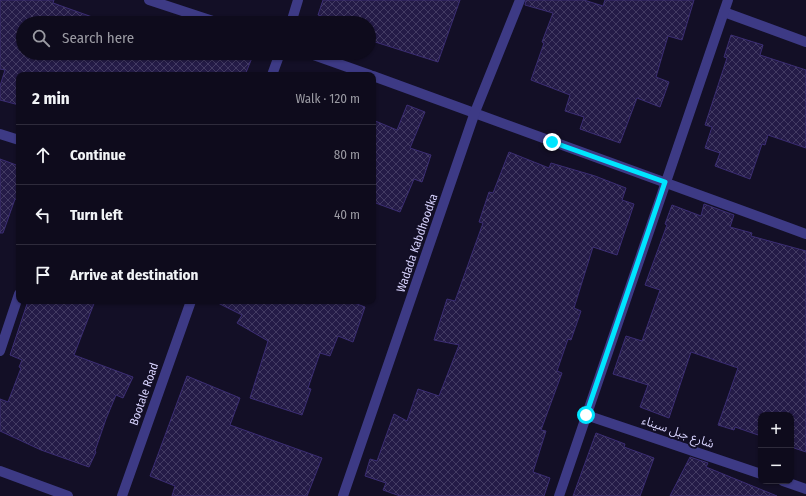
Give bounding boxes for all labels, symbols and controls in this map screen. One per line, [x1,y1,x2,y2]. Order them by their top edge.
search box [16,16,376,60]
icon: search [30,27,52,49]
text: Search here [62,29,134,47]
text: 2 min [32,88,70,109]
text: Walk · 120 m [295,91,360,106]
route end [543,133,561,151]
icon: ahead [32,144,54,166]
text: Continue [70,146,126,164]
text: 80 m [334,147,360,162]
street label: Wadada Kabdhoodka [394,192,441,294]
icon: left [32,204,54,226]
text: Turn left [70,206,123,224]
text: 40 m [334,207,360,222]
icon: arrive [32,264,54,286]
text: Arrive at destination [70,266,198,284]
street label: Bootale Road [127,361,161,427]
route start [577,406,595,424]
map controls [758,412,794,484]
button: + [758,412,794,448]
street label: شارع جبل سيناء [639,413,716,453]
button: − [758,448,794,484]

